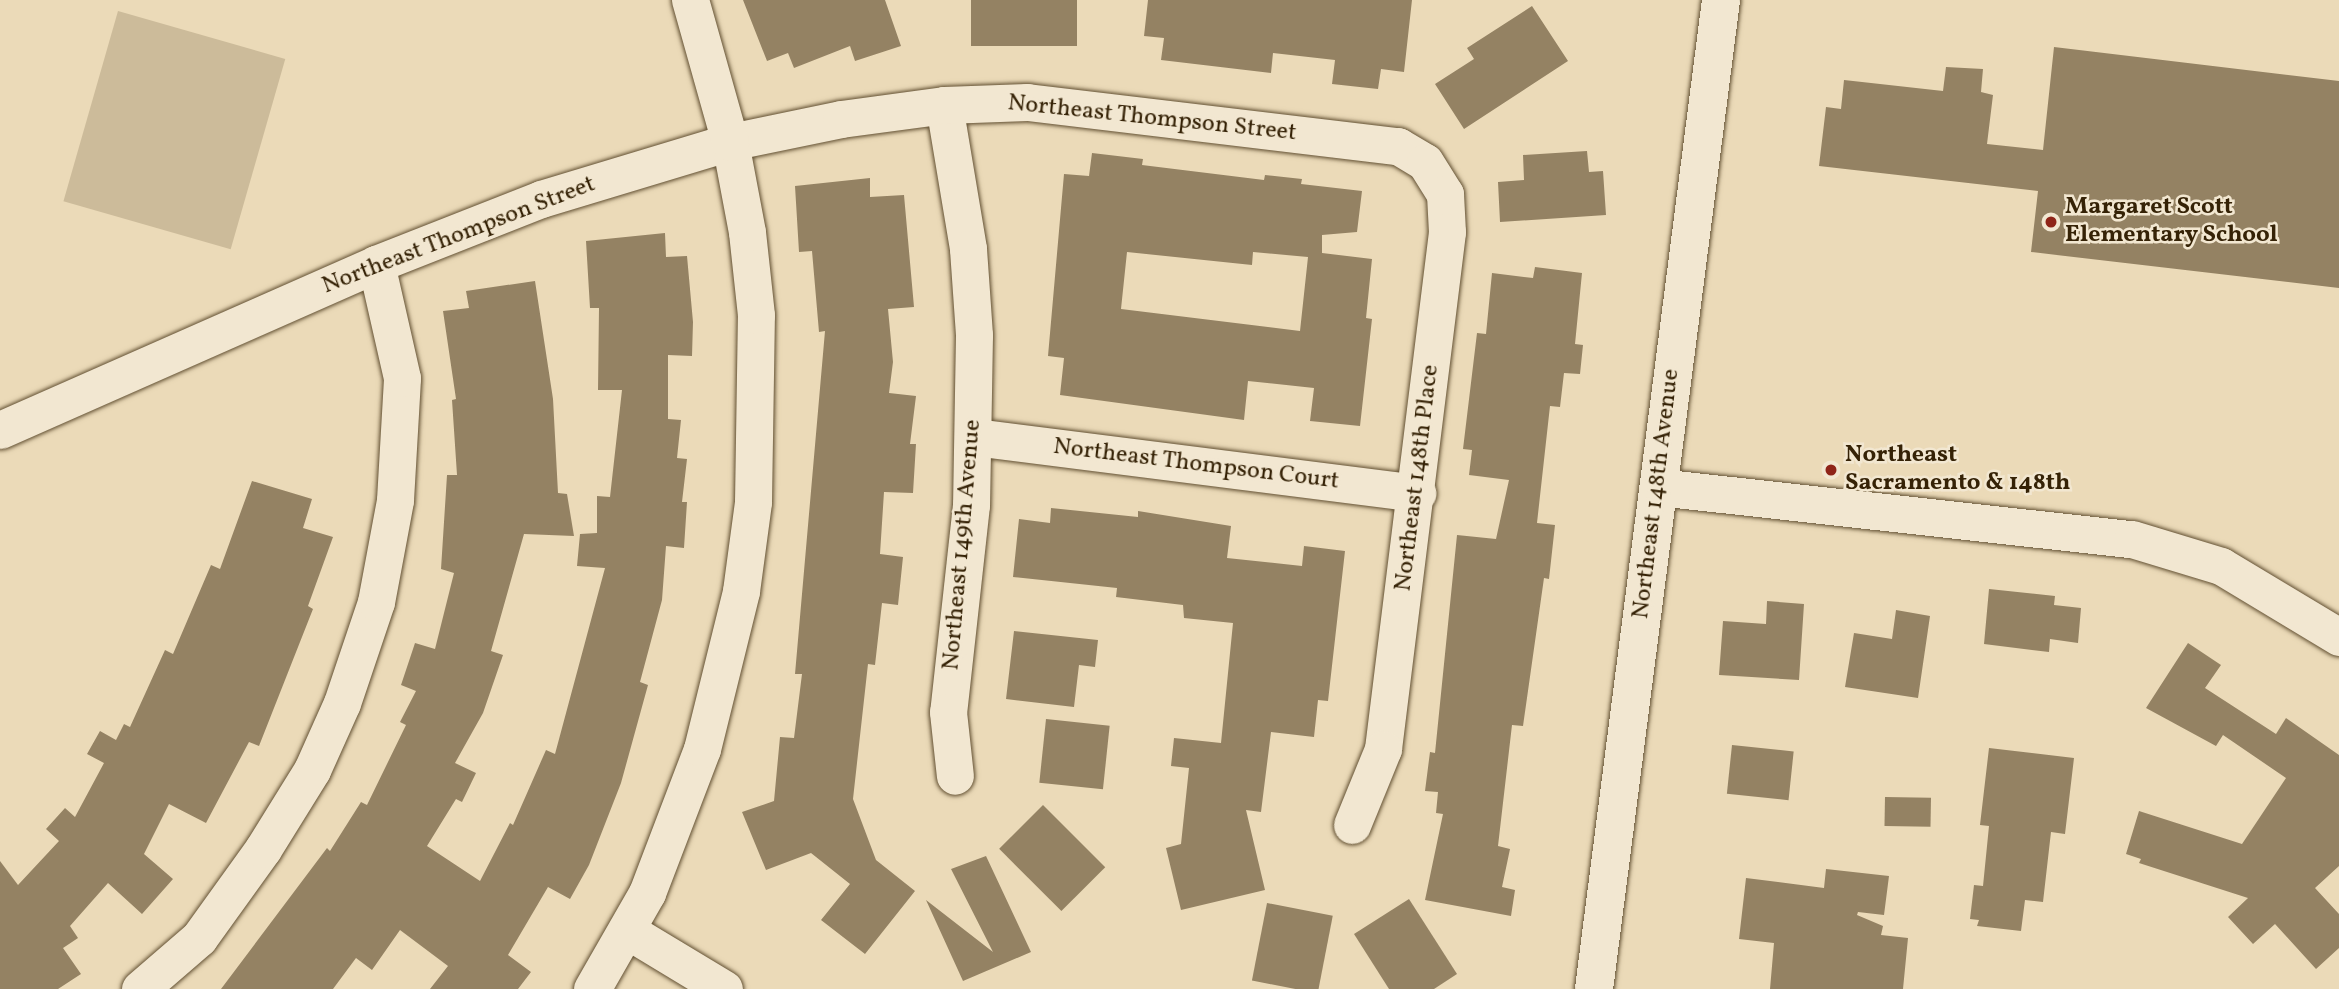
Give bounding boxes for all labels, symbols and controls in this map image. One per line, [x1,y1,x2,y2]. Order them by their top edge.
street label: Northeast Thompson Street [1006,89,1298,149]
street label: Northeast Thompson Street [318,170,600,302]
place label: Margaret Scott Elementary School [2065,194,2278,250]
marker: Margaret Scott Elementary School [2043,214,2059,230]
street label: Northeast 148th Place [1390,363,1446,593]
street label: Northeast 148th Avenue [1627,367,1687,621]
street label: Northeast 149th Avenue [938,418,988,672]
street label: Northeast Thompson Court [1051,433,1341,497]
place label: Northeast Sacramento & 148th [1845,442,2070,498]
marker: Northeast Sacramento & 148th [1823,462,1839,478]

